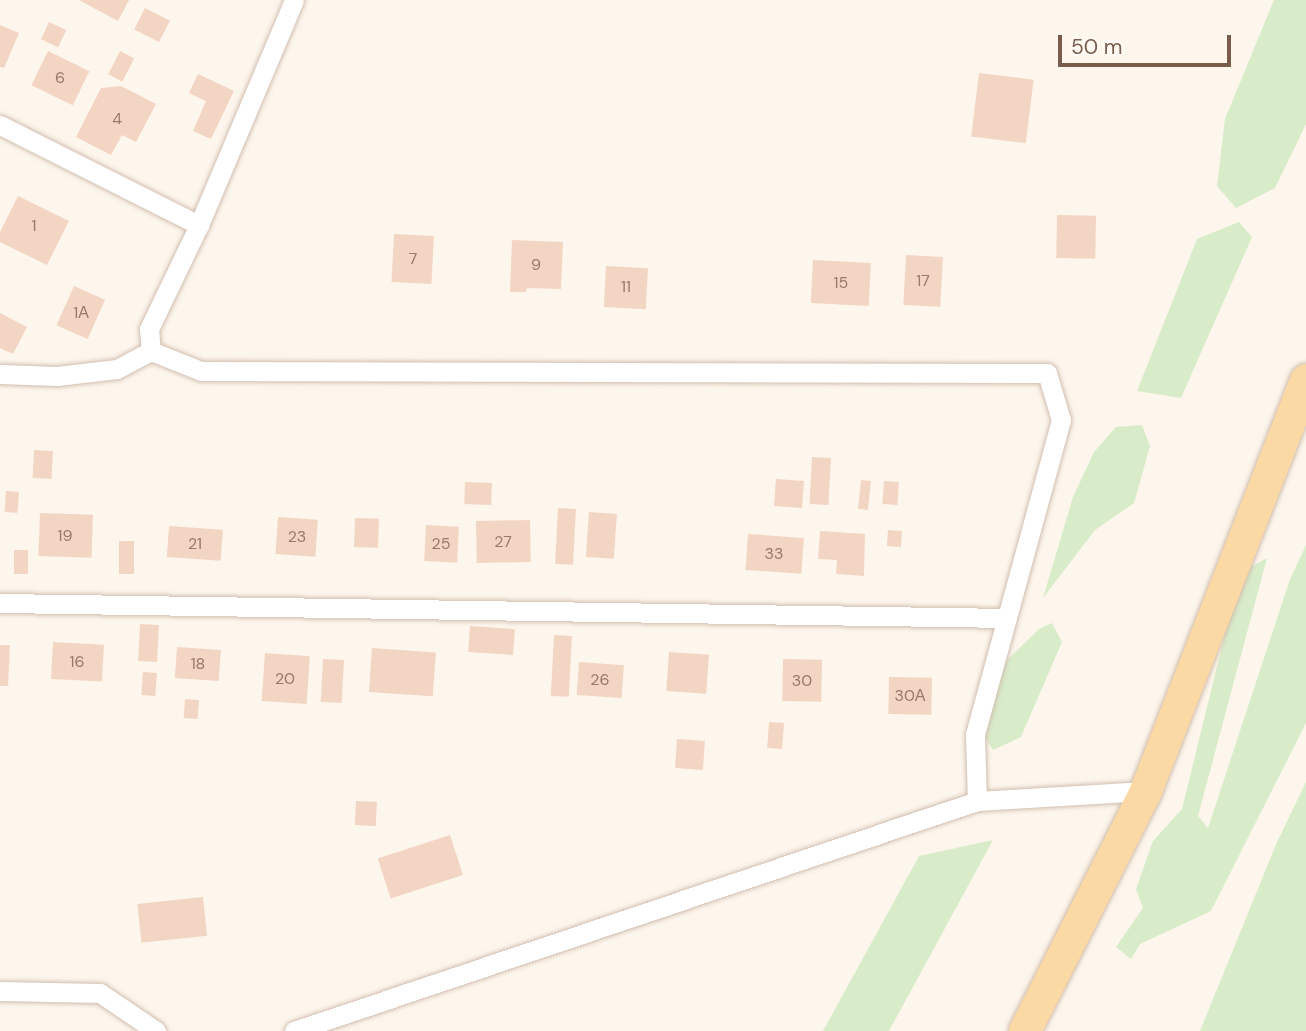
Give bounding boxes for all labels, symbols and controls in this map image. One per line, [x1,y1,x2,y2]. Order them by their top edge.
scale bar [1061,21,1234,65]
text: 50 m [1071,33,1122,61]
house number: 6 [55,68,65,88]
house number: 4 [112,109,122,129]
house number: 1 [32,216,36,236]
house number: 7 [409,249,417,269]
house number: 9 [531,255,541,275]
house number: 17 [916,271,930,291]
house number: 15 [834,273,848,293]
house number: 11 [621,277,631,297]
house number: 1А [73,303,89,323]
house number: 19 [57,526,73,546]
house number: 23 [288,527,306,547]
house number: 27 [494,532,512,552]
house number: 21 [188,534,202,554]
house number: 25 [432,534,450,554]
house number: 33 [765,544,783,564]
house number: 16 [69,652,85,672]
house number: 18 [191,654,205,674]
house number: 20 [275,669,295,689]
house number: 26 [590,670,610,690]
house number: 30 [792,671,812,691]
house number: 30А [894,686,926,706]

